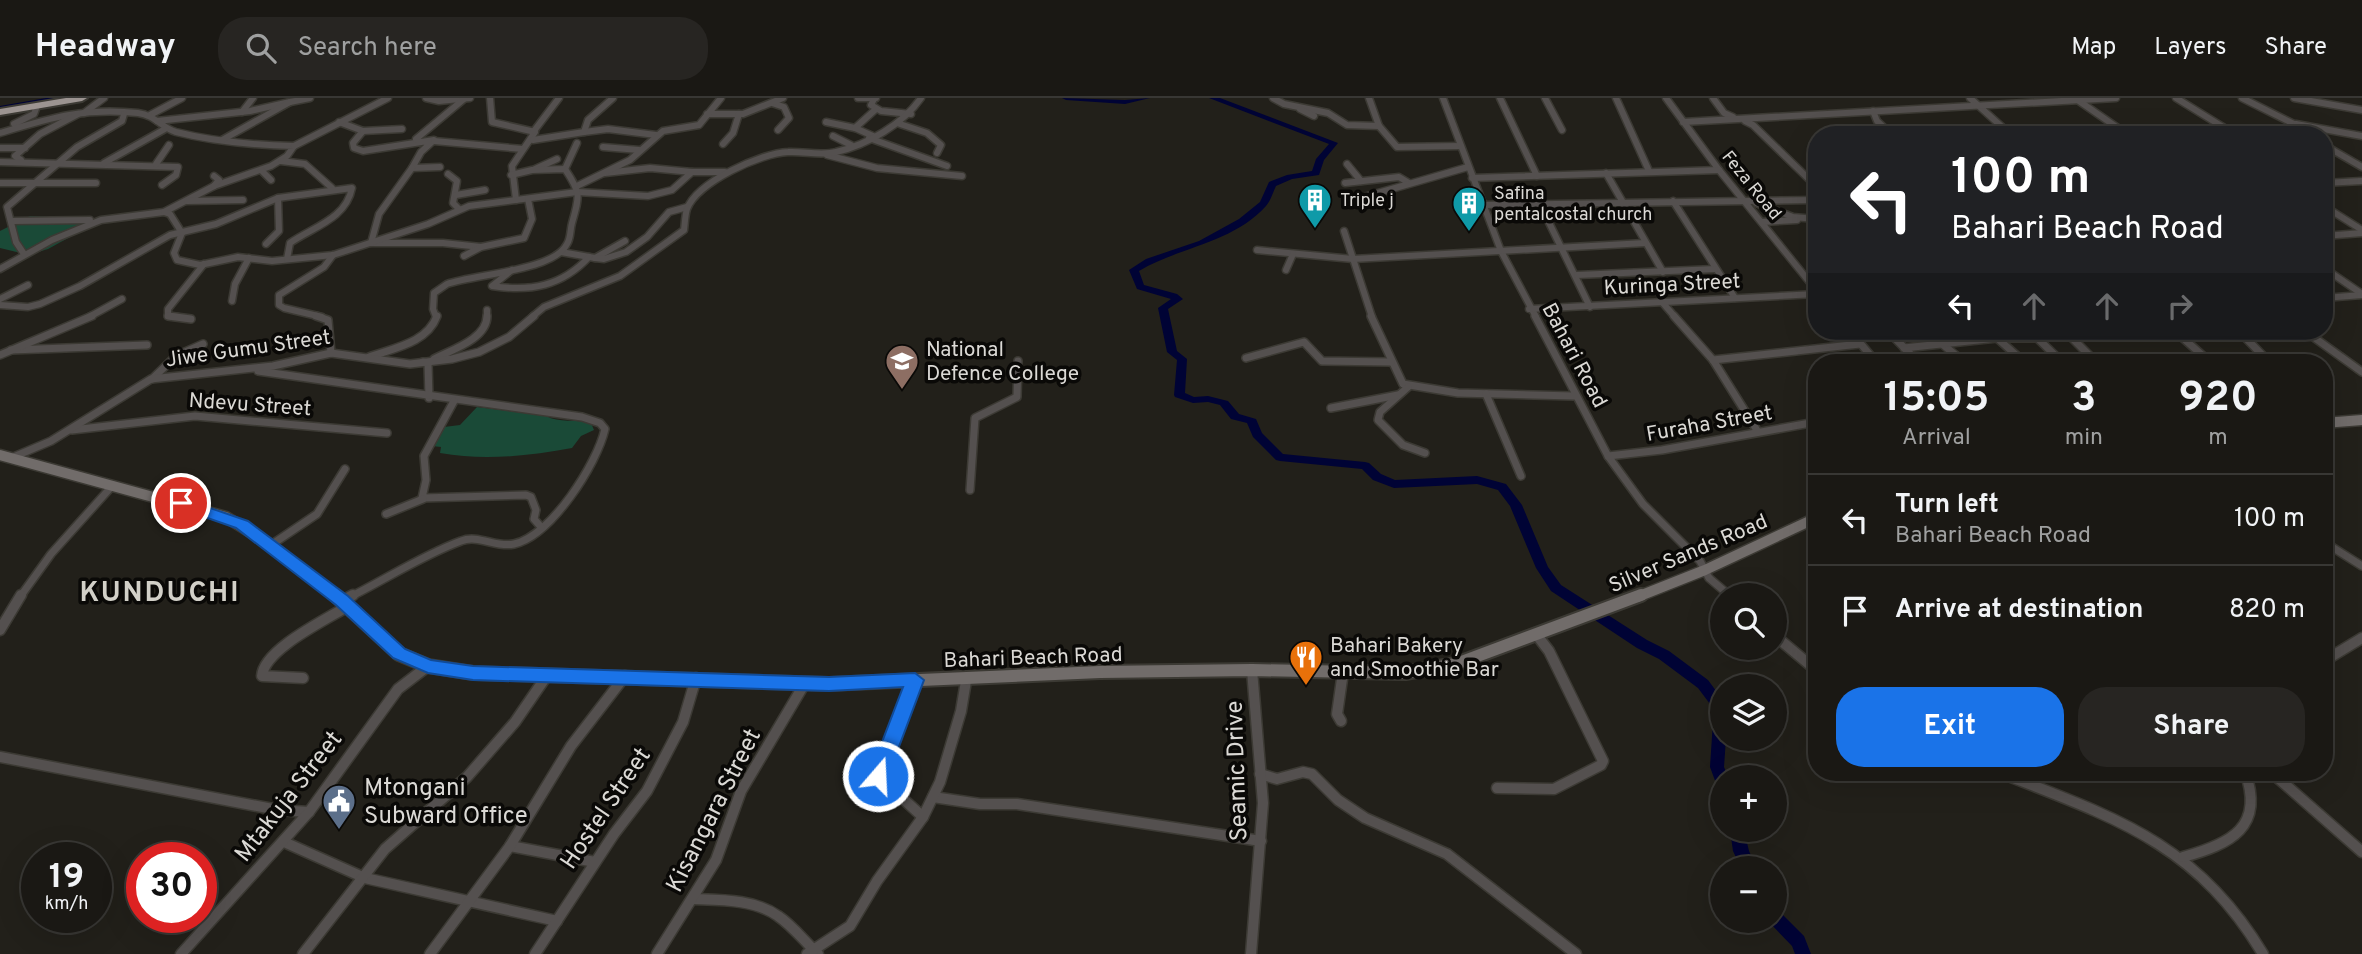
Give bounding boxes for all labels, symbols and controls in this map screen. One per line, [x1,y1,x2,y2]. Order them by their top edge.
search box [218,17,708,80]
text: Headway [35,27,176,69]
icon: search [242,29,280,67]
text: Search here [298,32,437,65]
text: Map [2071,33,2116,63]
text: Layers [2154,33,2226,63]
text: Share [2264,33,2327,63]
street label: Feza Road [1716,147,1786,225]
text: 100 m [1951,149,2090,211]
icon: left [1836,154,1927,245]
building icon: Triple j [1296,181,1334,230]
place label: Safina pentalcostal church [1494,183,1652,227]
building icon: Safina pentalcostal church [1450,184,1488,233]
place label: Triple j [1340,190,1394,213]
text: Bahari Beach Road [1951,210,2224,250]
street label: Kuringa Street [1603,268,1741,303]
icon: left [1942,287,1980,325]
icon: ahead [2015,287,2053,325]
icon: ahead [2088,287,2126,325]
icon: right [2161,287,2199,325]
street label: Bahari Road [1535,299,1613,413]
street label: Jiwe Gumu Street [164,325,333,374]
place label: National Defence College [926,337,1079,388]
school or university icon: National Defence College [883,342,921,391]
text: 15:05 [1883,373,1989,426]
text: 3 [2071,373,2097,426]
text: 920 [2178,373,2258,426]
street label: Ndevu Street [188,388,312,423]
street label: Furaha Street [1644,400,1774,449]
text: Arrival [1902,424,1971,453]
text: min [2065,424,2103,453]
text: m [2208,424,2228,453]
pin [151,473,211,533]
icon: arrive [162,484,200,522]
text: Turn left [1895,489,1999,522]
icon: left [1836,501,1874,539]
text: 100 m [2234,503,2305,536]
street label: Silver Sands Road [1605,509,1772,600]
text: Bahari Beach Road [1895,522,2091,551]
district label: KUNDUCHI [80,576,240,612]
map controls [1710,583,1787,933]
button: search [1710,583,1787,660]
icon: arrive [1836,592,1874,630]
text: Arrive at destination [1895,594,2143,627]
text: 820 m [2229,594,2305,627]
place label: Bahari Bakery and Smoothie Bar [1330,633,1499,684]
restaurant icon: Bahari Bakery and Smoothie Bar [1287,638,1325,687]
street label: Bahari Beach Road [943,642,1123,675]
button: layers [1710,674,1787,751]
button: Exit [1836,687,2064,767]
button: Share [2078,687,2305,767]
street label: Seamic Drive [1221,700,1255,842]
street label: Kisangara Street [661,724,769,898]
street label: Mtakuja Street [229,726,350,869]
position arrow [841,739,915,813]
street label: Hostel Street [555,742,658,876]
button: + [1710,765,1787,842]
place label: Mtongani Subward Office [364,774,528,832]
public building icon: Mtongani Subward Office [320,782,358,831]
speed limit sign: 30 [126,842,217,933]
text: 19 [49,856,84,900]
button: − [1710,856,1787,933]
text: km/h [45,893,88,916]

